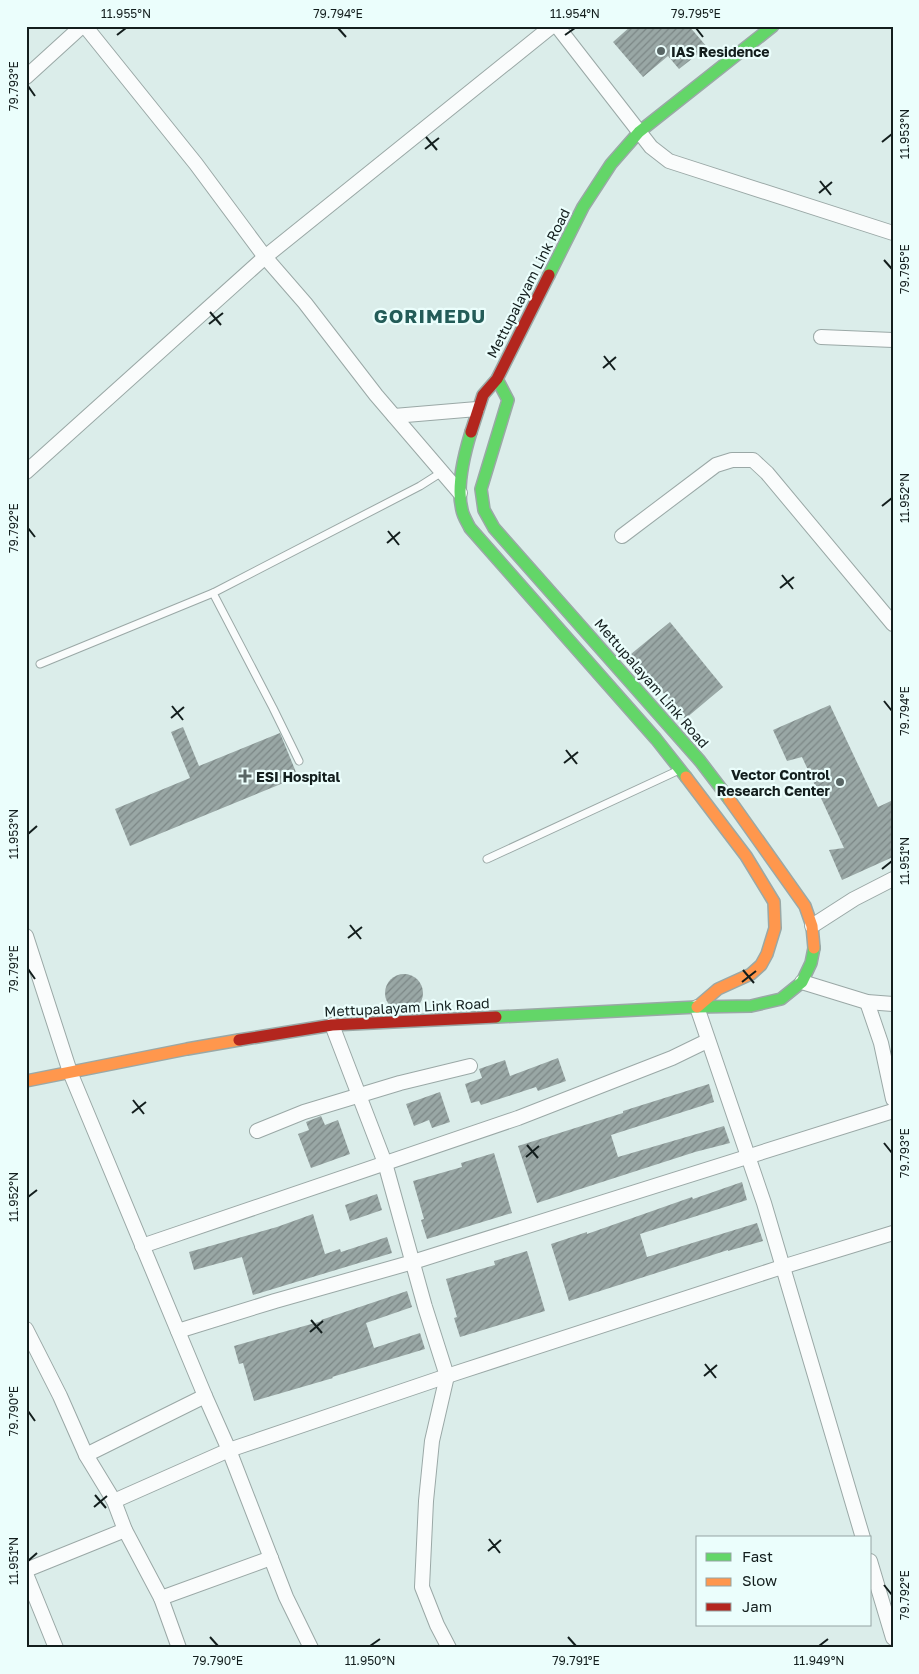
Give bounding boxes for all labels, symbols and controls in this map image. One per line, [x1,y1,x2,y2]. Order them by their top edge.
text: 11.955°N [101,6,151,21]
text: 79.794°E [313,6,363,21]
text: 11.954°N [550,6,600,21]
text: 79.795°E [671,6,721,21]
place label: IAS Residence [671,43,770,60]
marker: IAS Residence [655,45,667,57]
text: 79.793°E [6,61,21,111]
text: 11.953°N [897,109,912,159]
street label: Mettupalayam Link Road [483,205,573,361]
text: 79.795°E [897,244,912,294]
district label: GORIMEDU [374,304,486,327]
text: 11.952°N [897,473,912,523]
text: 79.792°E [6,503,21,553]
street label: Mettupalayam Link Road [591,615,713,751]
text: 79.794°E [897,686,912,736]
place label: Vector Control Research Center [717,766,831,799]
place label: ESI Hospital [256,768,340,785]
marker: ESI Hospital [238,769,252,783]
marker: Vector Control Research Center [834,776,846,788]
text: 11.953°N [6,809,21,859]
text: 11.951°N [897,837,912,885]
text: 79.791°E [6,945,21,993]
street label: Mettupalayam Link Road [324,994,490,1020]
text: 79.793°E [897,1128,912,1178]
text: 11.952°N [6,1172,21,1222]
text: 79.790°E [6,1386,21,1436]
legend [696,1536,872,1626]
text: 11.951°N [6,1537,21,1585]
text: Fast [742,1547,773,1565]
text: 79.792°E [897,1570,912,1620]
text: Slow [742,1571,777,1589]
text: Jam [742,1597,772,1615]
text: 79.790°E [193,1653,243,1668]
text: 11.950°N [345,1653,395,1668]
text: 79.791°E [552,1653,600,1668]
text: 11.949°N [794,1653,844,1668]

